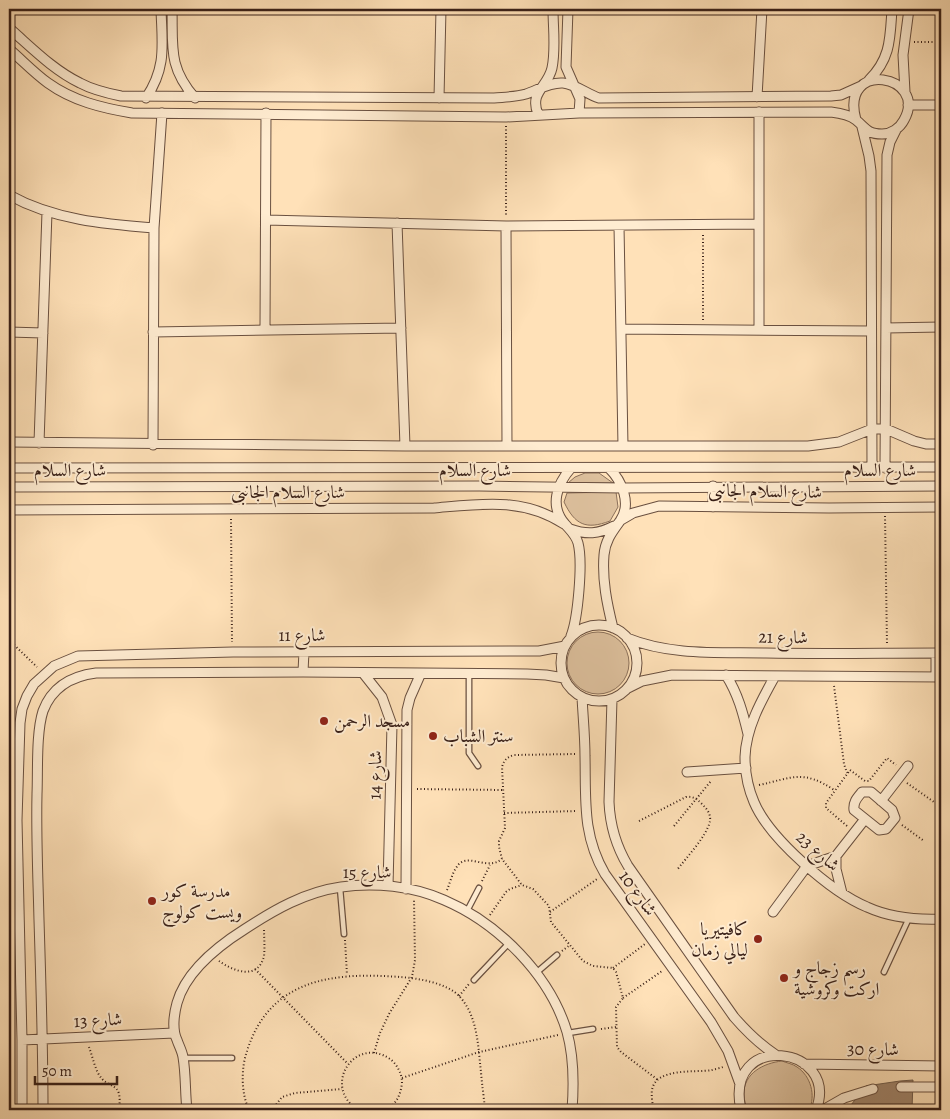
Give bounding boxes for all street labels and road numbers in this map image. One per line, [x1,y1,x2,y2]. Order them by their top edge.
street label: شارع السلام [34,458,106,486]
street label: شارع السلام [439,458,511,486]
street label: شارع السلام [844,458,916,486]
street label: شارع السلام الجانبى [708,478,822,508]
street label: شارع السلام الجانبى [231,480,345,508]
street label: شارع 11 [278,623,326,650]
street label: شارع 21 [758,625,808,652]
street label: شارع 14 [363,750,390,800]
street label: شارع 23 [789,825,845,879]
street label: شارع 15 [343,860,391,887]
street label: شارع 10 [611,865,663,922]
street label: شارع 13 [73,1007,123,1036]
street label: شارع 30 [847,1037,899,1064]

